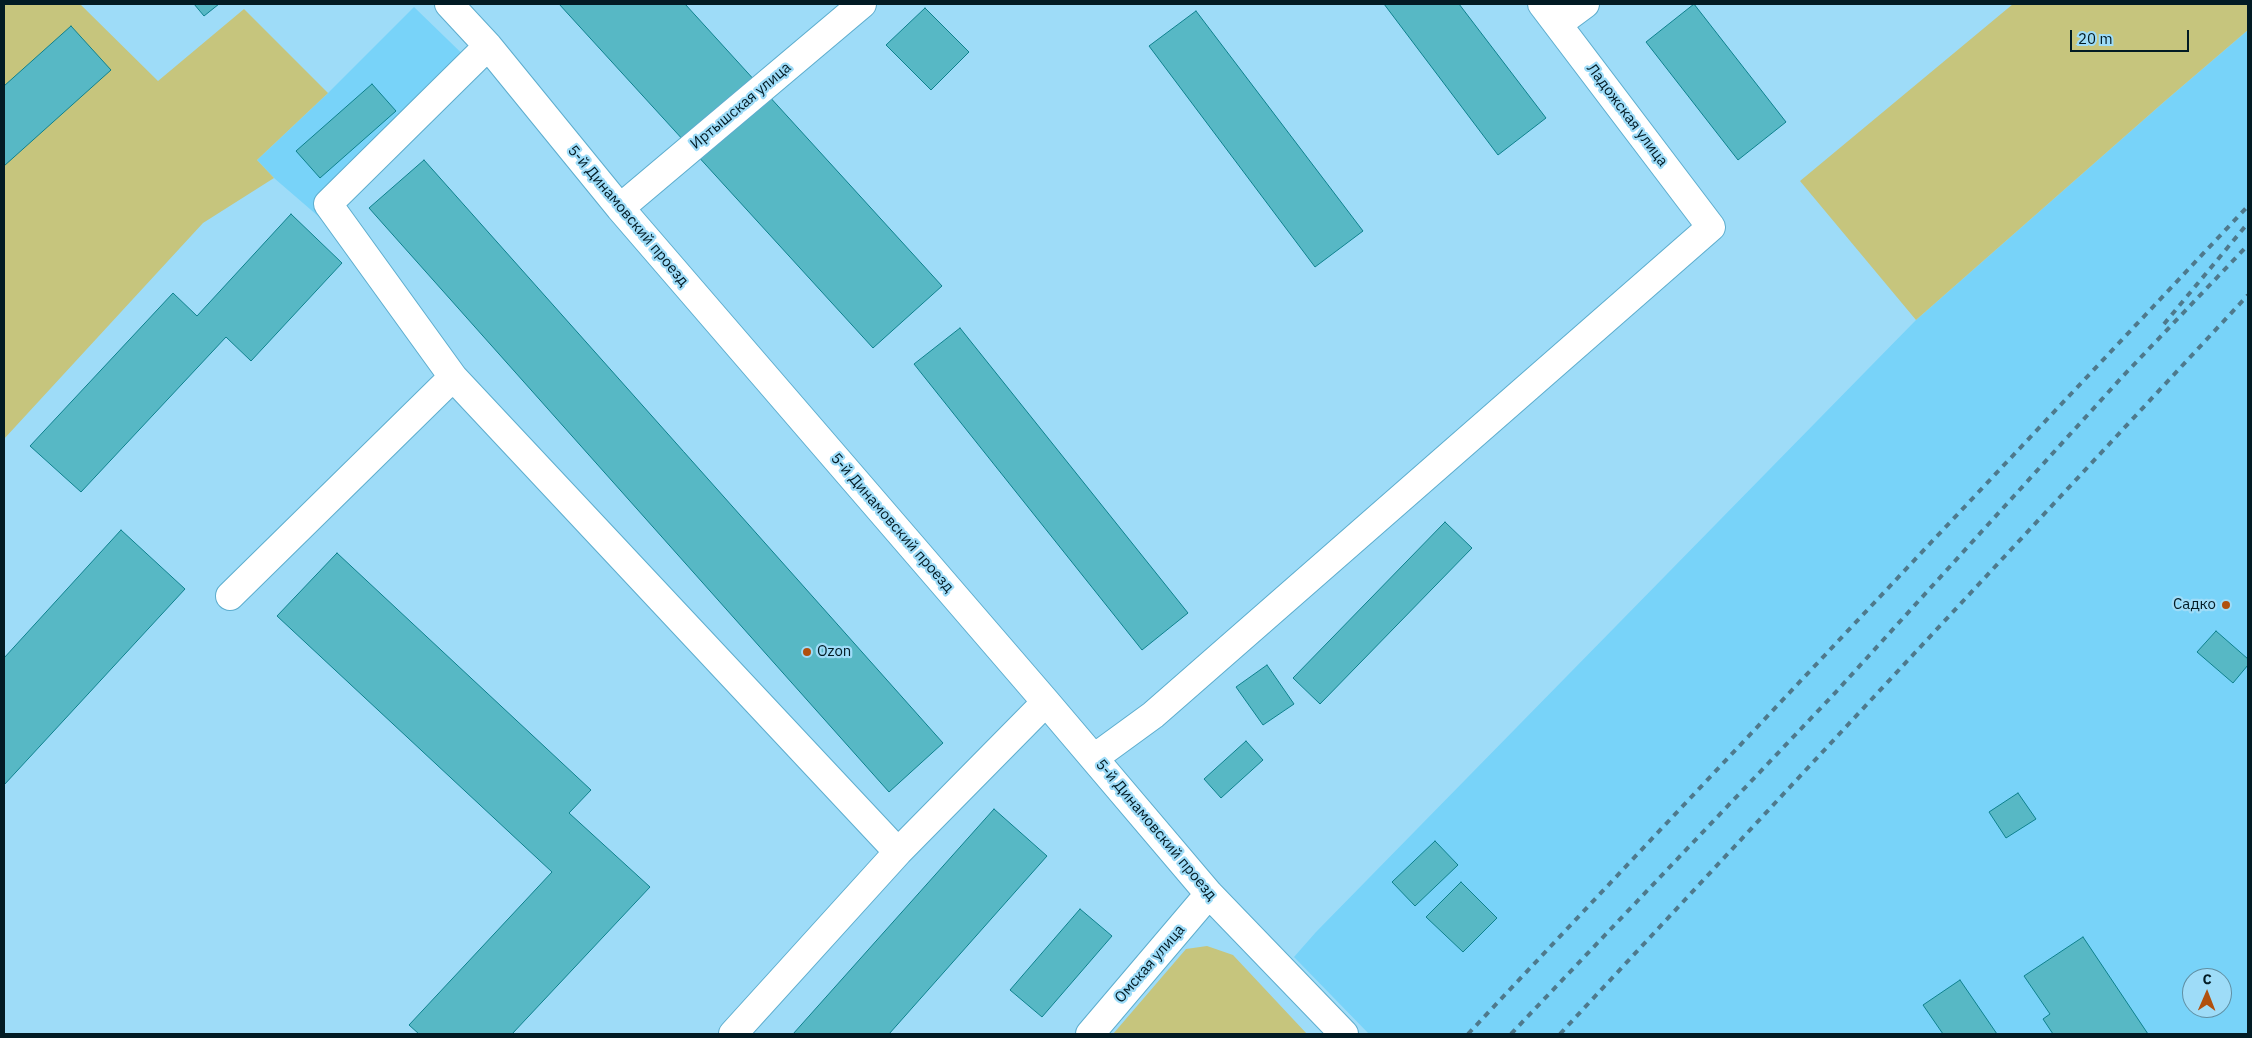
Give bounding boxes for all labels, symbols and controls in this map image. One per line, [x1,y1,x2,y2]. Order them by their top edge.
scale bar [2072,20,2191,52]
text: 20 m [2078,29,2113,48]
street label: Иртышская улица [687,59,795,153]
street label: Ладожская улица [1583,60,1671,170]
street label: 5-й Динамовский проезд [564,142,692,290]
street label: 5-й Динамовский проезд [827,450,957,596]
place label: Садко [2173,596,2216,614]
marker: Садко [2220,599,2232,611]
place label: Ozon [817,643,851,661]
marker: Ozon [801,646,813,658]
street label: 5-й Динамовский проезд [1092,756,1220,904]
street label: Омская улица [1111,921,1189,1007]
north arrow [2182,968,2232,1018]
text: С [2203,970,2212,988]

